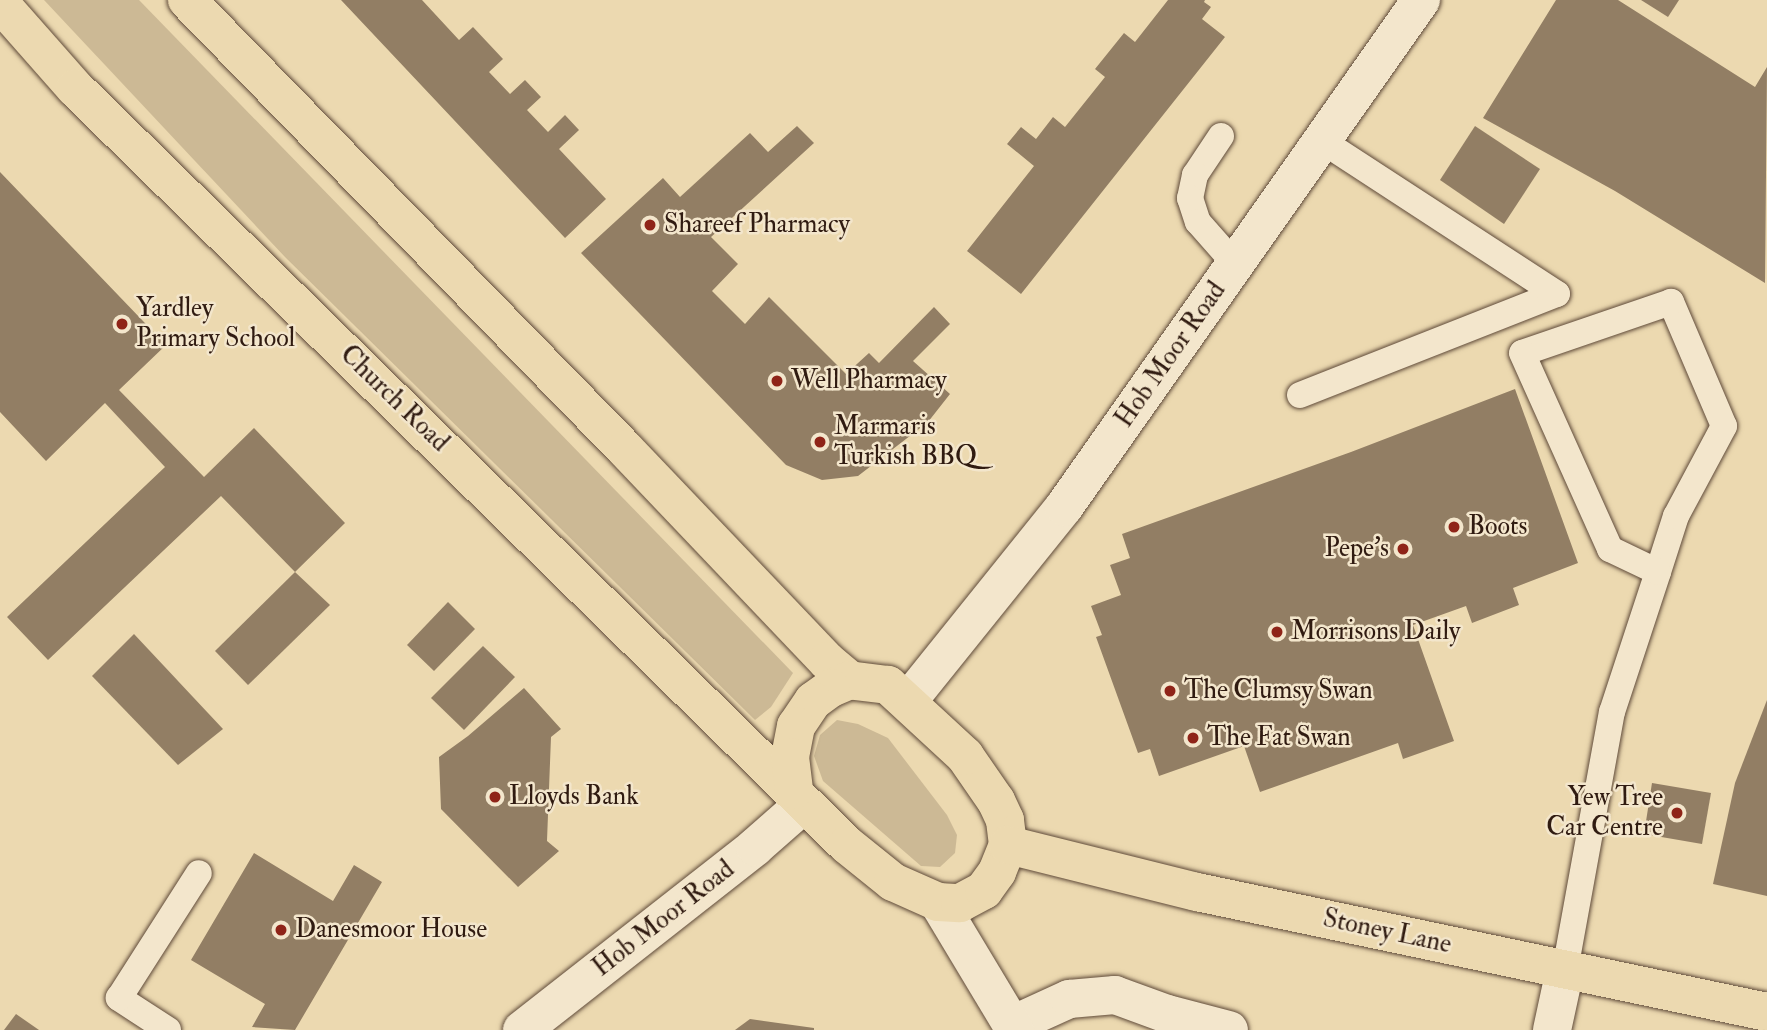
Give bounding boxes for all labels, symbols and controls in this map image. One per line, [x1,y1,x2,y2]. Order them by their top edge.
place label: Shareef Pharmacy [664,209,850,241]
marker: Shareef Pharmacy [642,217,658,233]
street label: Hob Moor Road [1109,276,1233,434]
place label: Yardley Primary School [136,293,295,354]
marker: Yardley Primary School [114,316,130,332]
street label: Church Road [333,339,455,459]
place label: Well Pharmacy [791,365,947,397]
marker: Well Pharmacy [769,373,785,389]
place label: Marmaris Turkish BBQ [834,411,977,472]
marker: Marmaris Turkish BBQ [812,434,828,450]
place label: Boots [1468,511,1527,543]
marker: Boots [1446,519,1462,535]
place label: Pepe's [1324,533,1389,565]
marker: Pepe's [1395,541,1411,557]
place label: Morrisons Daily [1291,616,1460,648]
marker: Morrisons Daily [1269,624,1285,640]
place label: The Clumsy Swan [1184,675,1373,707]
marker: The Clumsy Swan [1162,683,1178,699]
place label: The Fat Swan [1207,722,1351,754]
marker: The Fat Swan [1185,730,1201,746]
place label: Lloyds Bank [509,781,639,813]
place label: Yew Tree Car Centre [1546,782,1663,844]
marker: Lloyds Bank [487,789,503,805]
marker: Yew Tree Car Centre [1669,805,1685,821]
street label: Hob Moor Road [587,854,741,984]
street label: Stoney Lane [1320,903,1454,961]
place label: Danesmoor House [295,914,487,946]
marker: Danesmoor House [273,922,289,938]

